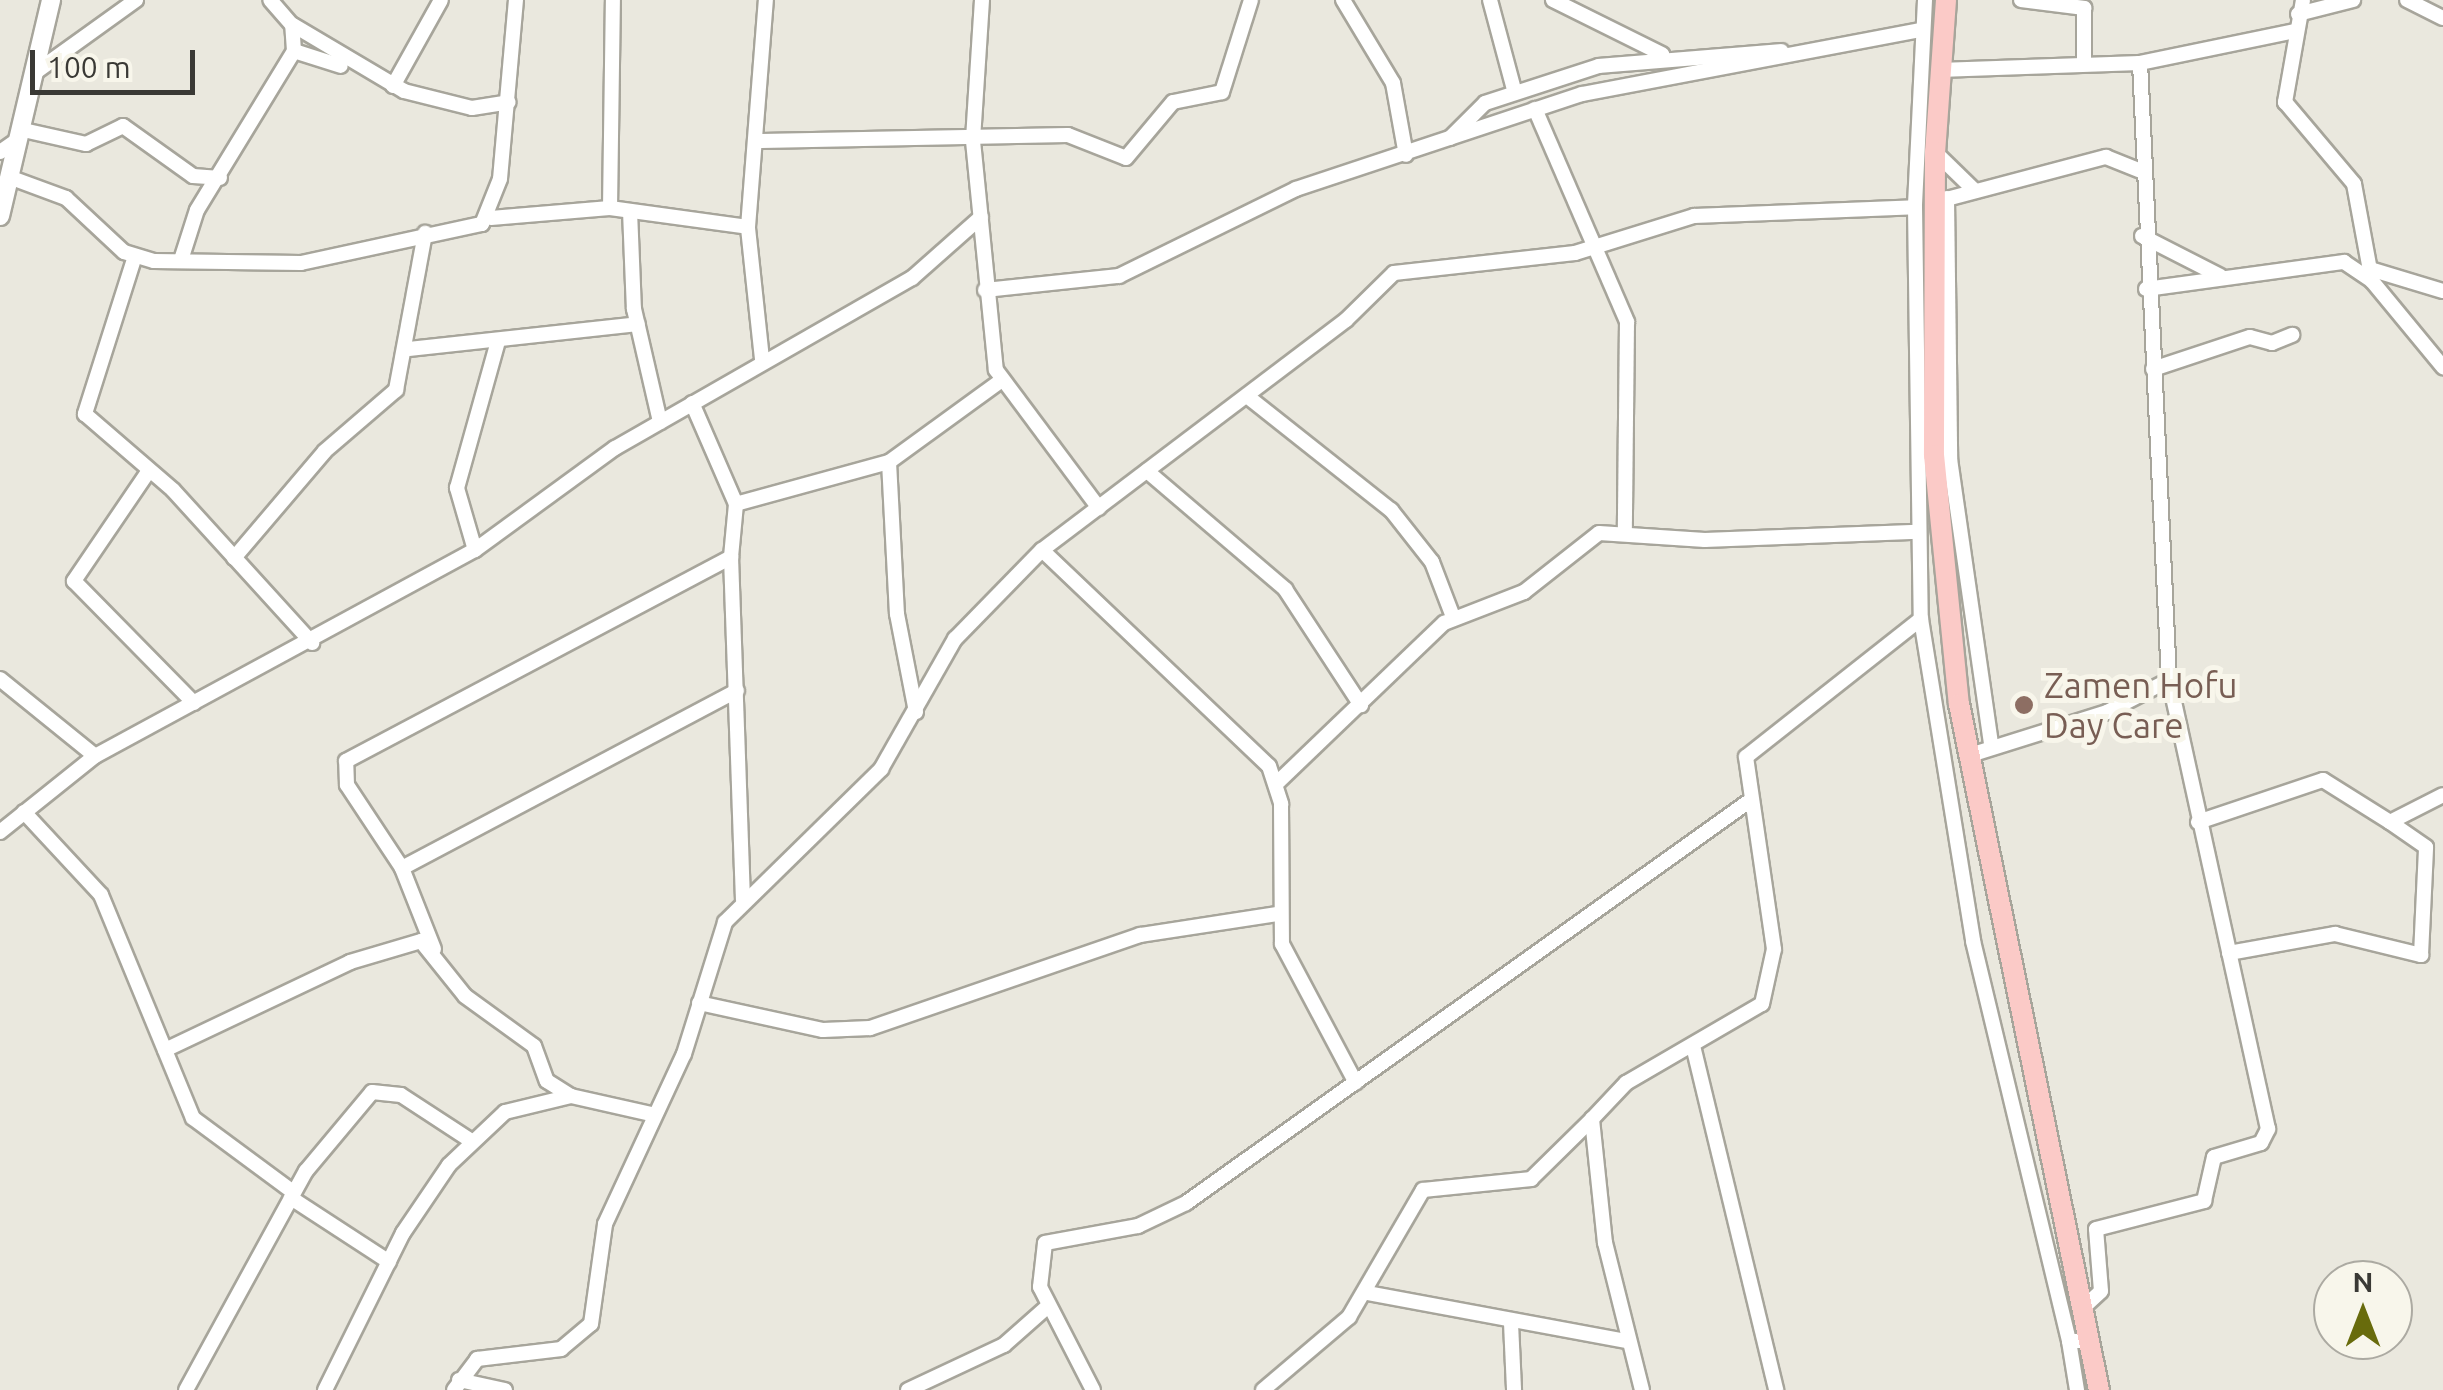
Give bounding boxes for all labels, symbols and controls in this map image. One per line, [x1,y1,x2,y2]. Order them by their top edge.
scale bar [35,30,200,92]
text: 100 m [47,50,131,84]
place label: Zamen Hofu Day Care [2044,664,2238,746]
marker: Zamen Hofu Day Care [2013,694,2035,716]
north arrow [2313,1260,2413,1360]
text: N [2353,1266,2373,1297]

